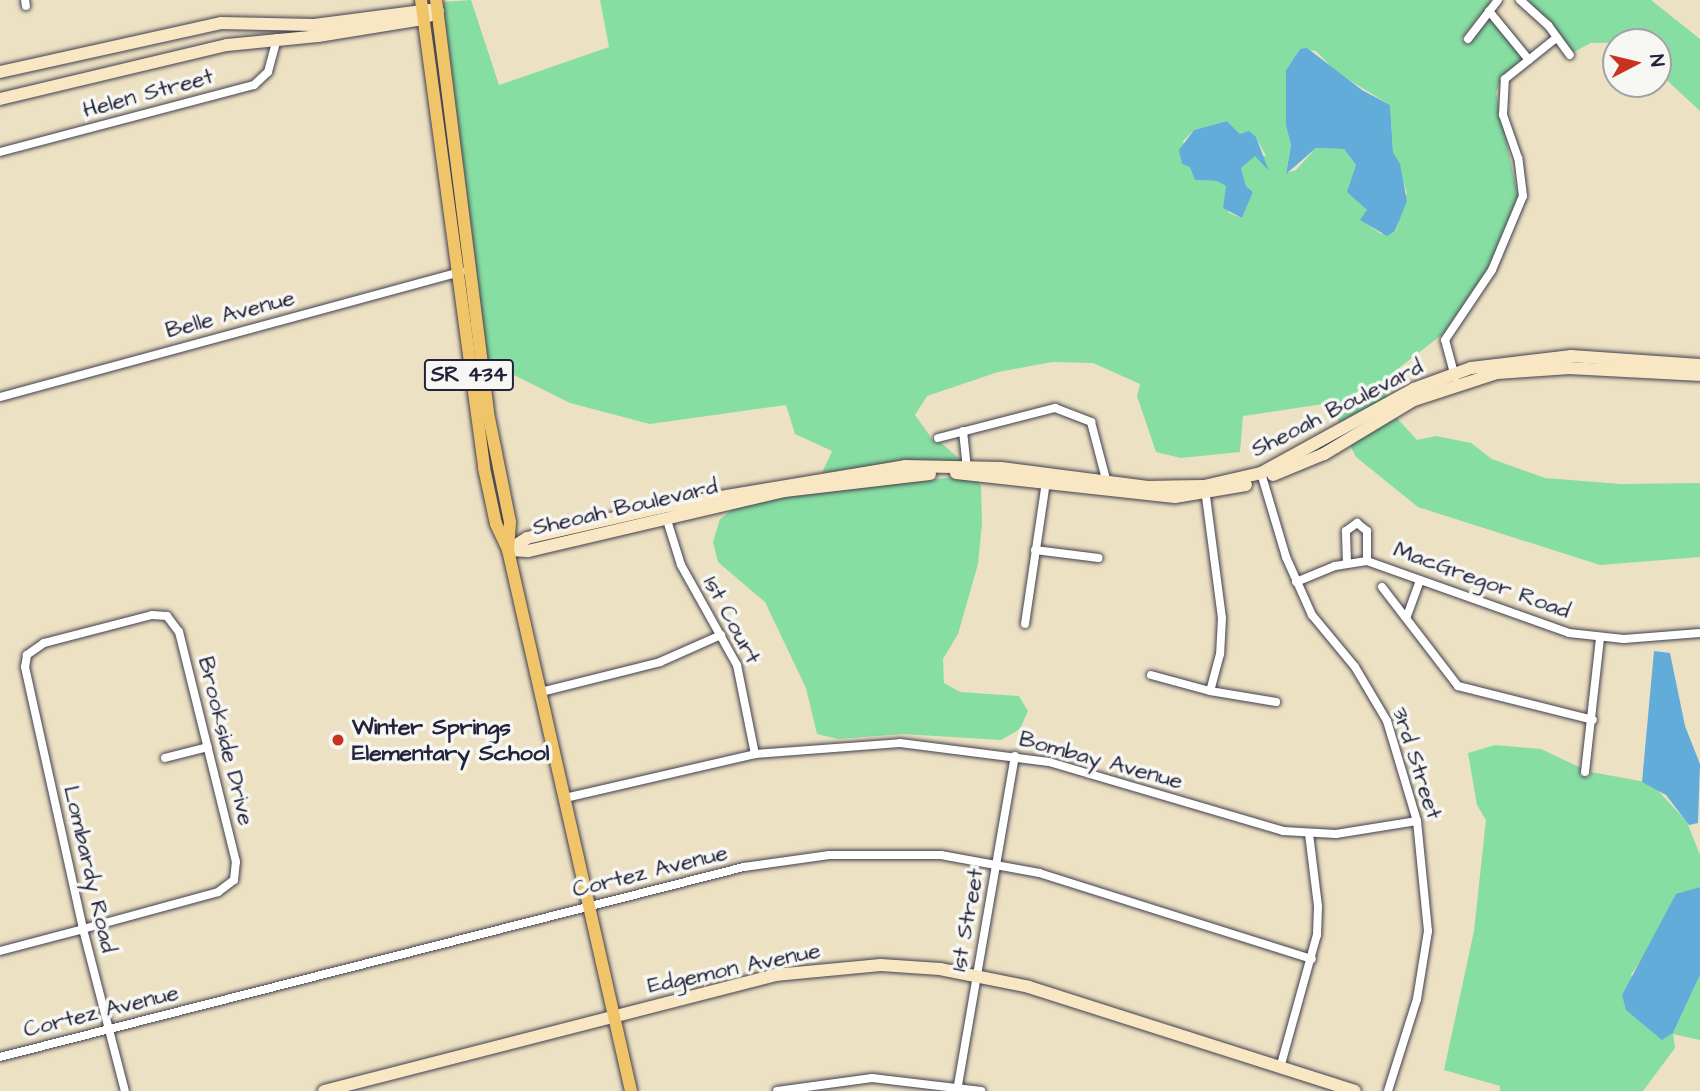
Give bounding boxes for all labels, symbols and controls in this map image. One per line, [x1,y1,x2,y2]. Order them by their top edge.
north arrow [1602,28,1672,98]
text: N [1642,53,1670,68]
street label: Helen Street [80,62,216,124]
street label: Belle Avenue [162,284,298,344]
street label: Sheoah Boulevard [1247,353,1427,463]
road number: SR 434 [424,358,514,392]
street label: Sheoah Boulevard [530,472,720,542]
street label: MacGregor Road [1390,535,1574,625]
street label: 1st Court [697,571,767,669]
street label: Brookside Drive [192,654,260,828]
street label: 3rd Street [1386,703,1448,823]
place label: Winter Springs Elementary School [352,713,549,767]
street label: Bombay Avenue [1016,725,1186,795]
marker: Winter Springs Elementary School [330,732,346,748]
street label: Lombardy Road [57,783,123,955]
street label: Cortez Avenue [570,838,730,904]
street label: 1st Street [944,866,990,974]
street label: Edgemon Avenue [645,936,823,1000]
street label: Cortez Avenue [21,978,181,1044]

